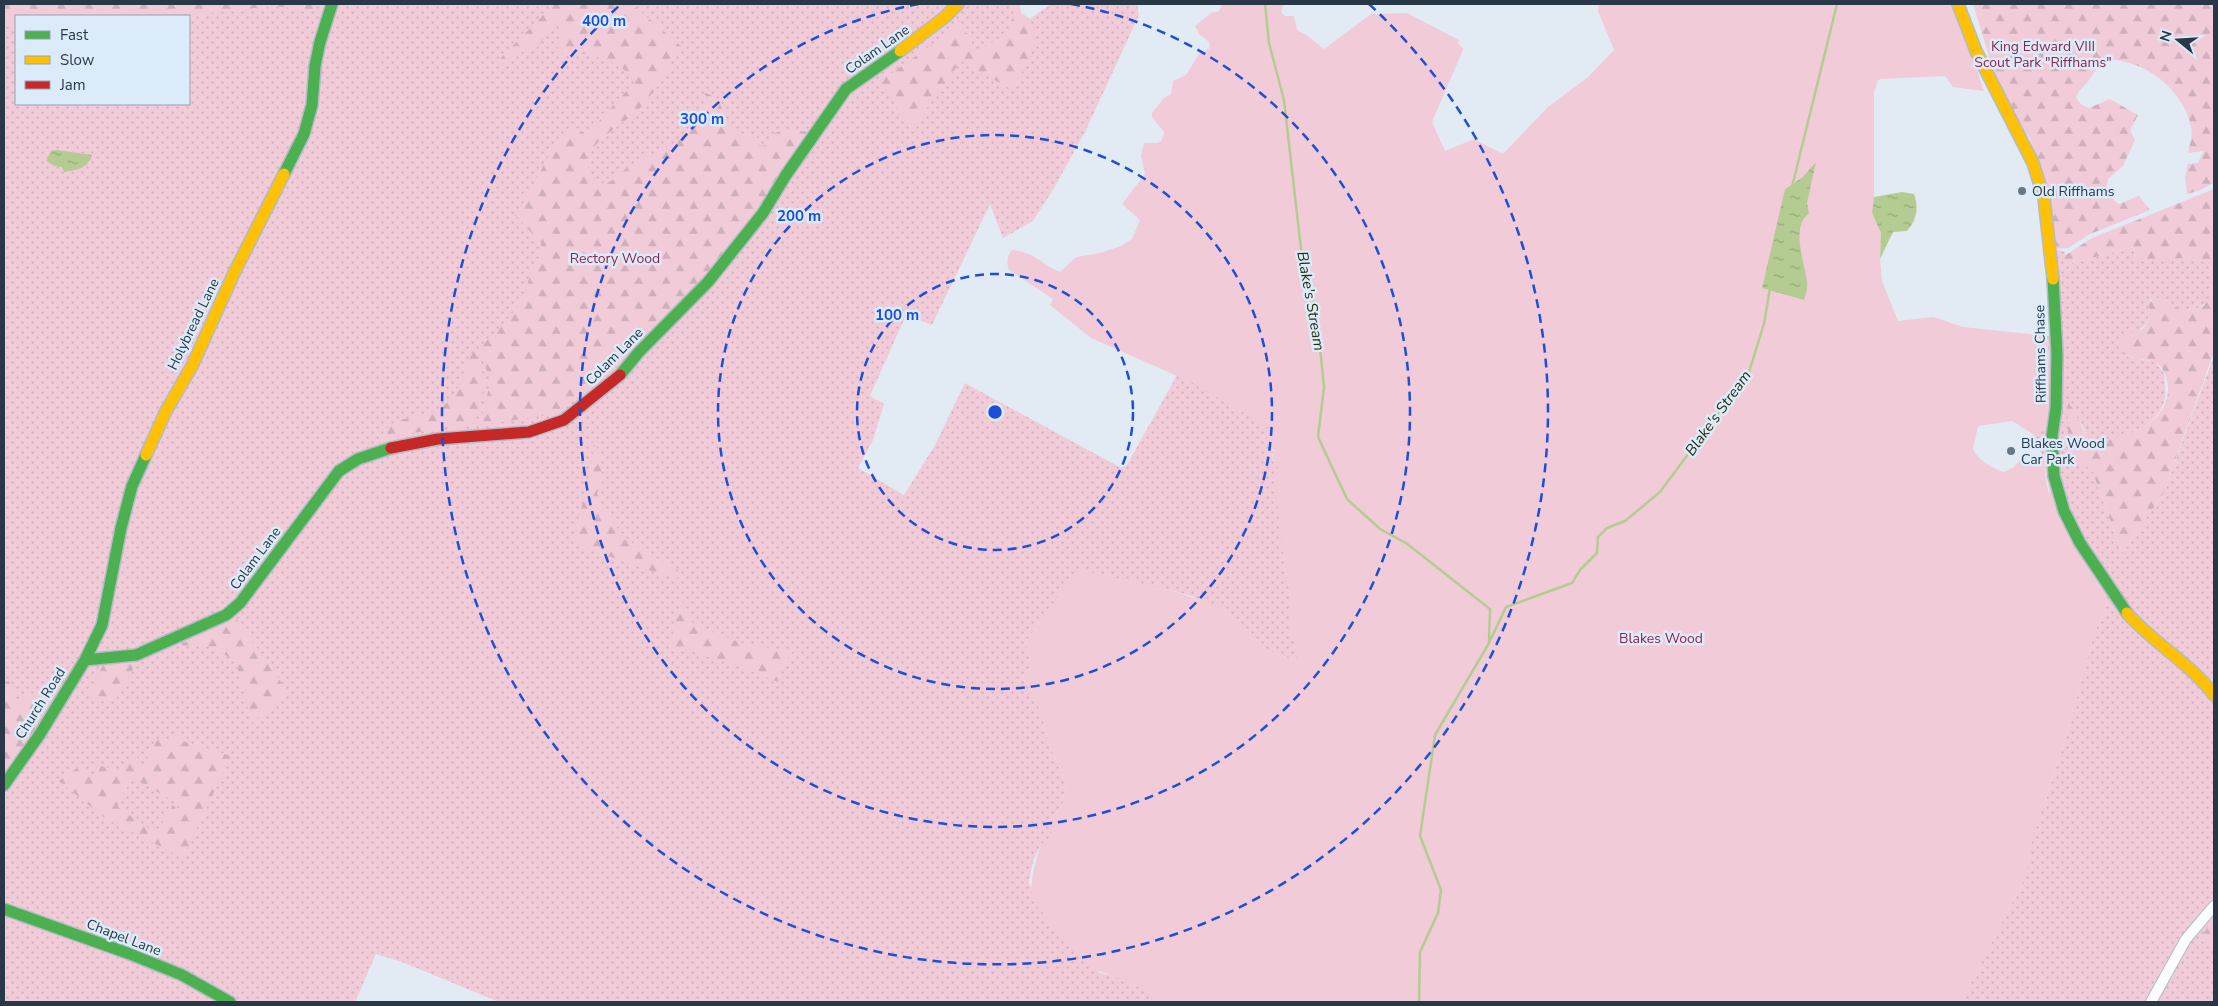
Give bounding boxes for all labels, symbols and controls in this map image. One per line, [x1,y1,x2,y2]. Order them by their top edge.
text: 400 m [582,11,626,31]
legend [15,15,190,105]
north arrow [2153,15,2203,65]
street label: Colam Lane [841,20,913,78]
text: Fast [60,25,89,45]
text: N [2155,28,2177,44]
park label: King Edward VIII Scout Park "Riffhams" [1974,37,2112,72]
text: Slow [60,50,95,70]
text: Jam [59,75,86,95]
text: 300 m [680,109,724,129]
place label: Old Riffhams [2032,182,2115,201]
marker: Old Riffhams [2016,185,2028,197]
text: 200 m [777,206,821,226]
park label: Rectory Wood [570,249,660,268]
water label: Blake's Stream [1292,250,1330,352]
street label: Holybread Lane [163,275,224,373]
text: 100 m [875,305,919,325]
street label: Riffhams Chase [2030,305,2051,403]
street label: Colam Lane [581,323,647,389]
water label: Blake's Stream [1680,366,1756,460]
centre of rings [986,403,1004,421]
place label: Blakes Wood Car Park [2021,434,2105,469]
marker: Blakes Wood Car Park [2005,445,2017,457]
street label: Colam Lane [225,523,285,594]
park label: Blakes Wood [1619,629,1703,648]
street label: Church Road [11,664,70,743]
street label: Chapel Lane [84,915,164,960]

